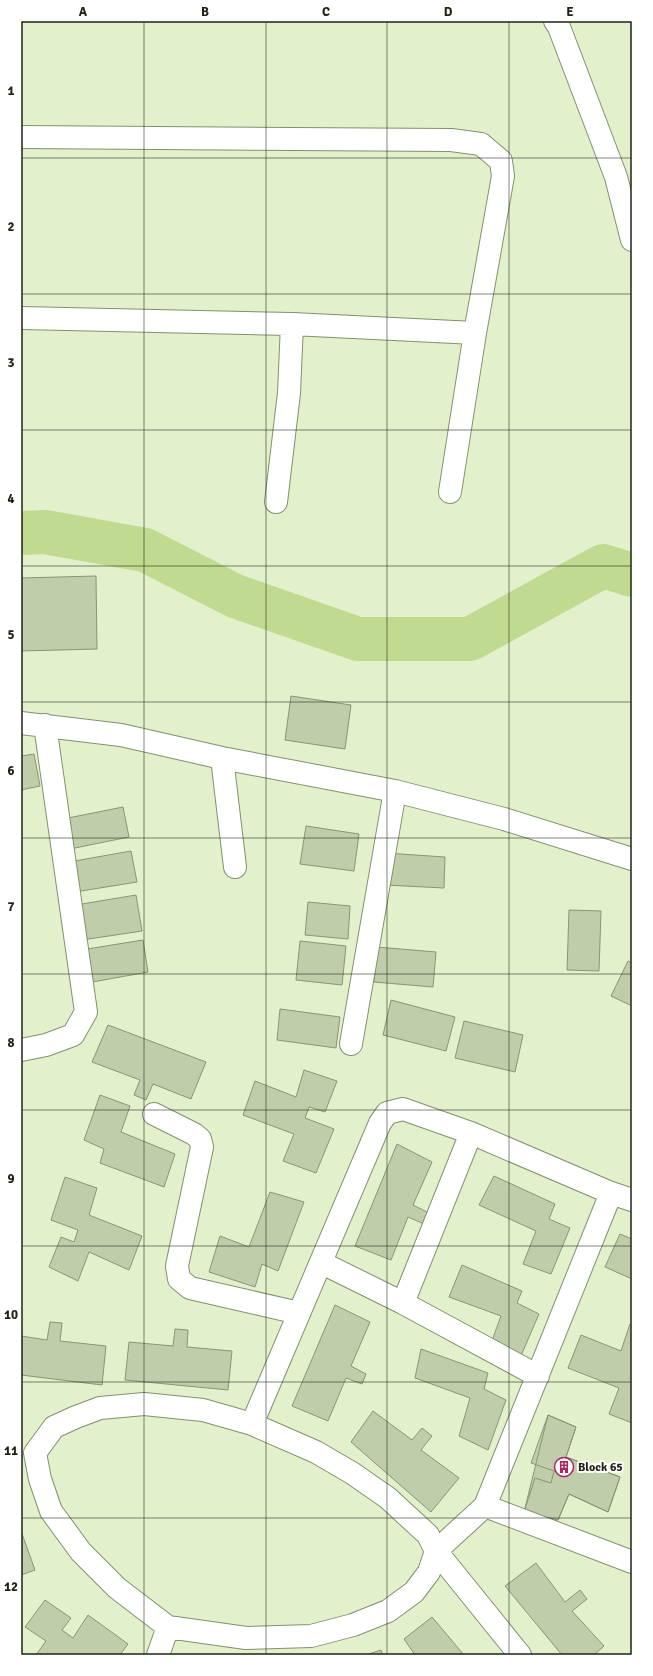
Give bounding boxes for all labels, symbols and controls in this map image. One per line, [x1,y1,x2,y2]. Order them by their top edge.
text: A [79,4,88,20]
text: B [201,4,209,20]
text: C [322,4,330,20]
text: D [444,4,453,20]
text: E [566,4,574,20]
text: 1 [7,83,15,99]
text: 2 [7,219,15,235]
text: 3 [7,355,15,371]
text: 4 [7,491,15,507]
text: 5 [7,627,15,643]
text: 6 [7,763,15,779]
text: 7 [7,899,15,915]
text: 8 [7,1035,15,1051]
text: 9 [7,1171,15,1187]
text: 10 [4,1307,18,1323]
text: 11 [4,1443,18,1459]
building icon: Block 65 [553,1456,575,1478]
place label: Block 65 [578,1460,623,1475]
text: 12 [4,1579,18,1595]

